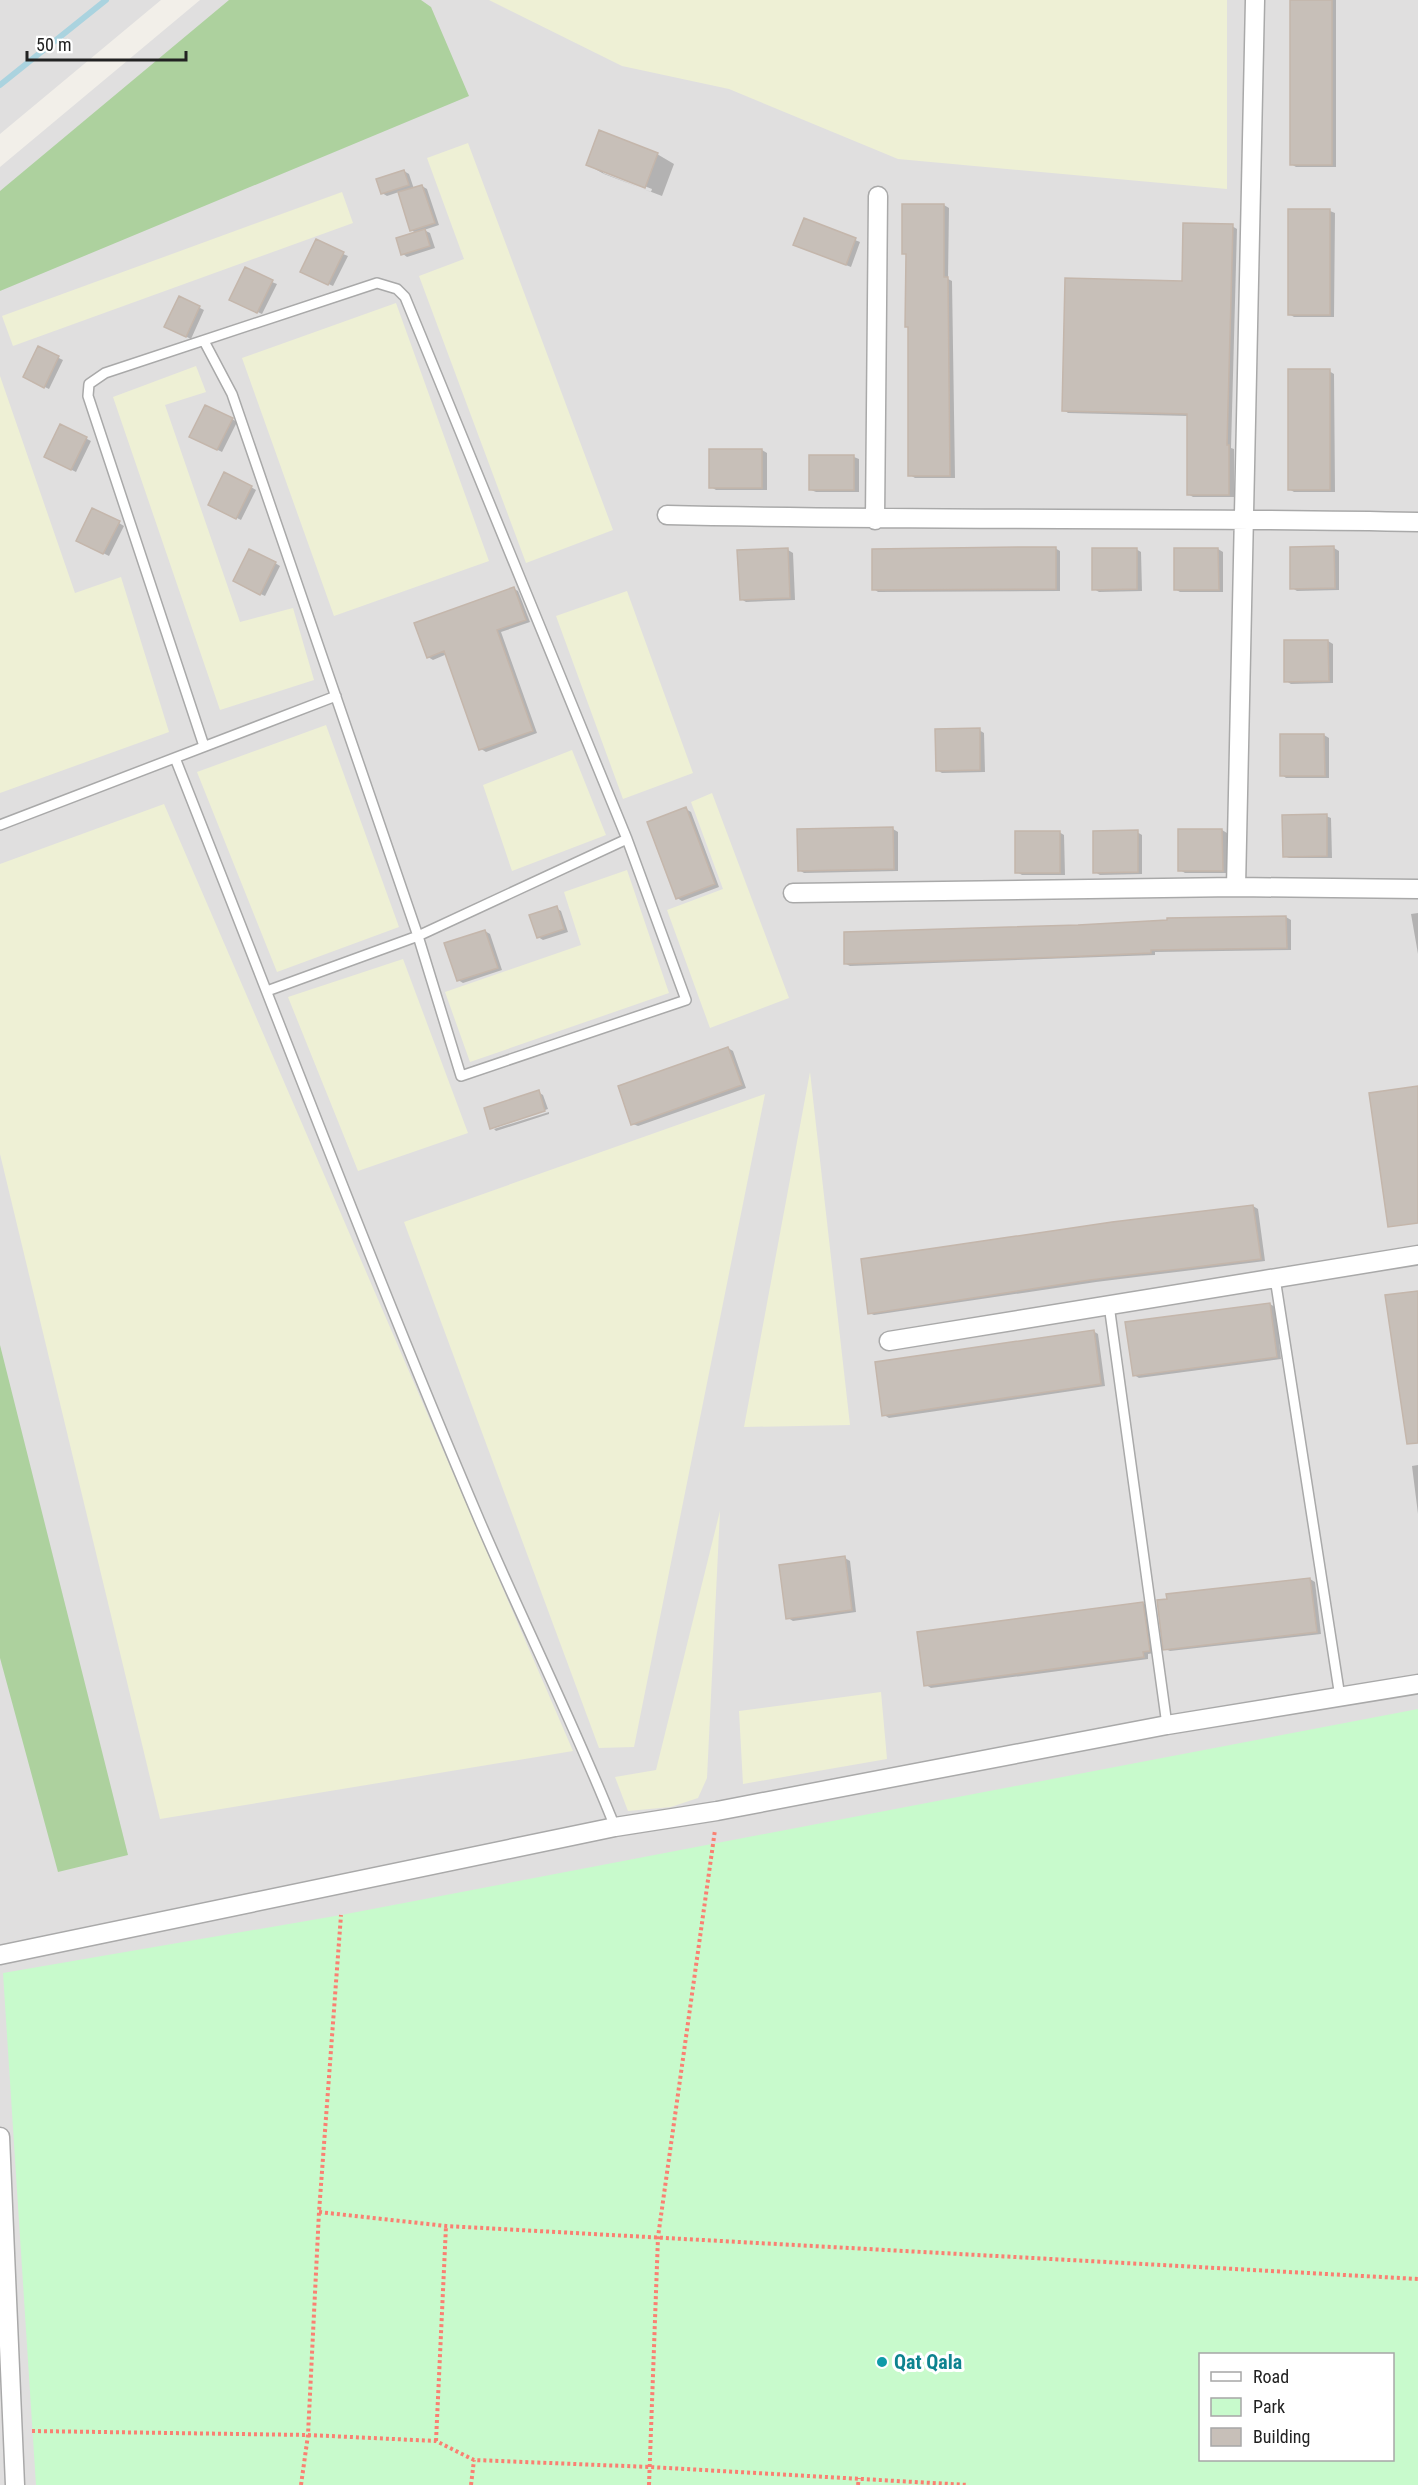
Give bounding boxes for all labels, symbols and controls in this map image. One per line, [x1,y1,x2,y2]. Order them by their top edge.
scale bar [27,24,186,62]
text: 50 m [36,34,71,55]
place label: Qat Qala [894,2350,962,2374]
legend [1199,2353,1394,2461]
marker: Qat Qala [875,2355,889,2369]
text: Road [1253,2366,1289,2387]
text: Park [1253,2396,1285,2417]
text: Building [1253,2426,1310,2447]

